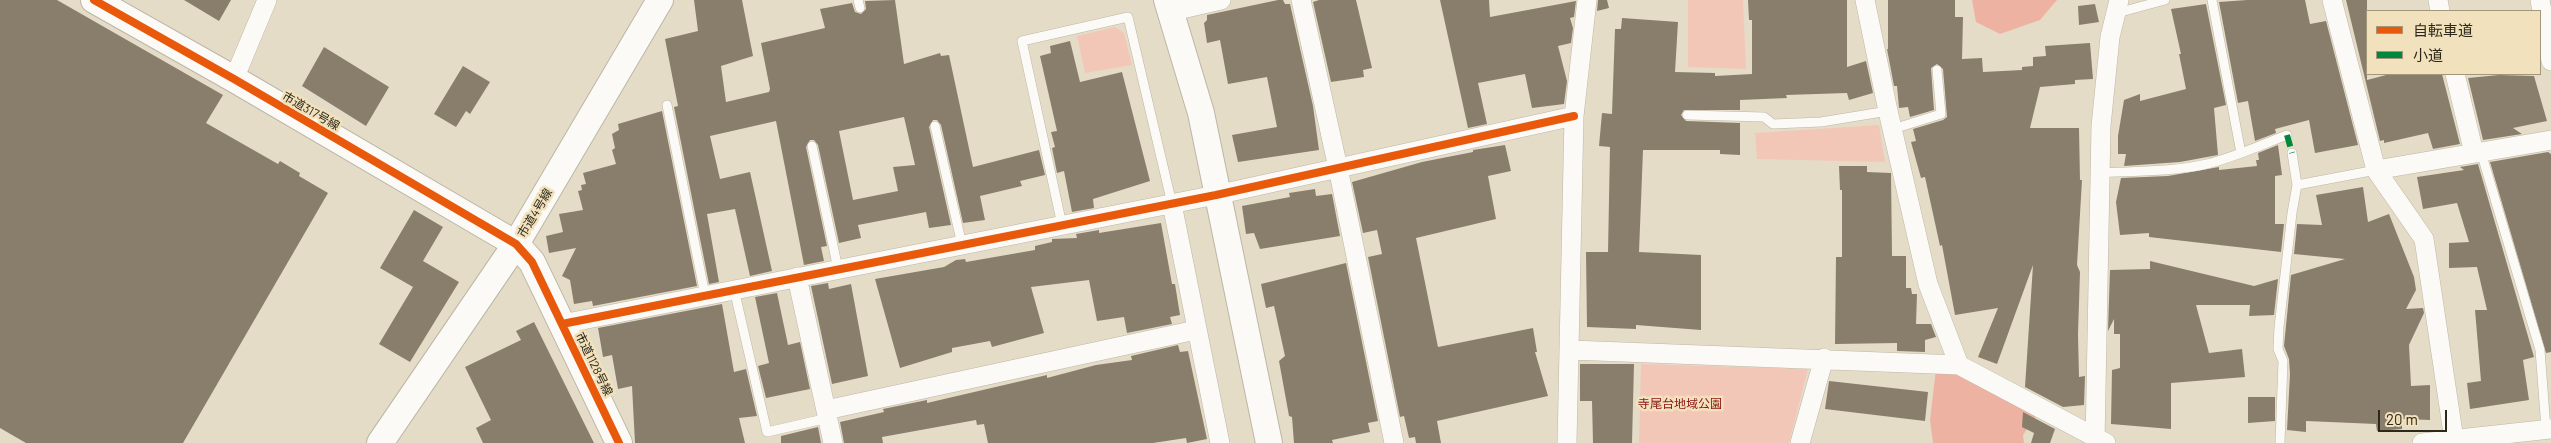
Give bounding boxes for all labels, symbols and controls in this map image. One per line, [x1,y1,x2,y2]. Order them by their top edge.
legend [2366,10,2541,75]
text: 自転車道 [2413,21,2473,39]
text: 小道 [2413,46,2443,64]
street label: 市道317号線 [280,89,342,133]
street label: 市道4号線 [515,186,555,240]
street label: 市道1128号線 [572,330,616,398]
park label: 寺尾台地域公園 [1638,397,1722,411]
scale bar [2381,400,2450,432]
text: 20 m [2386,410,2418,428]

